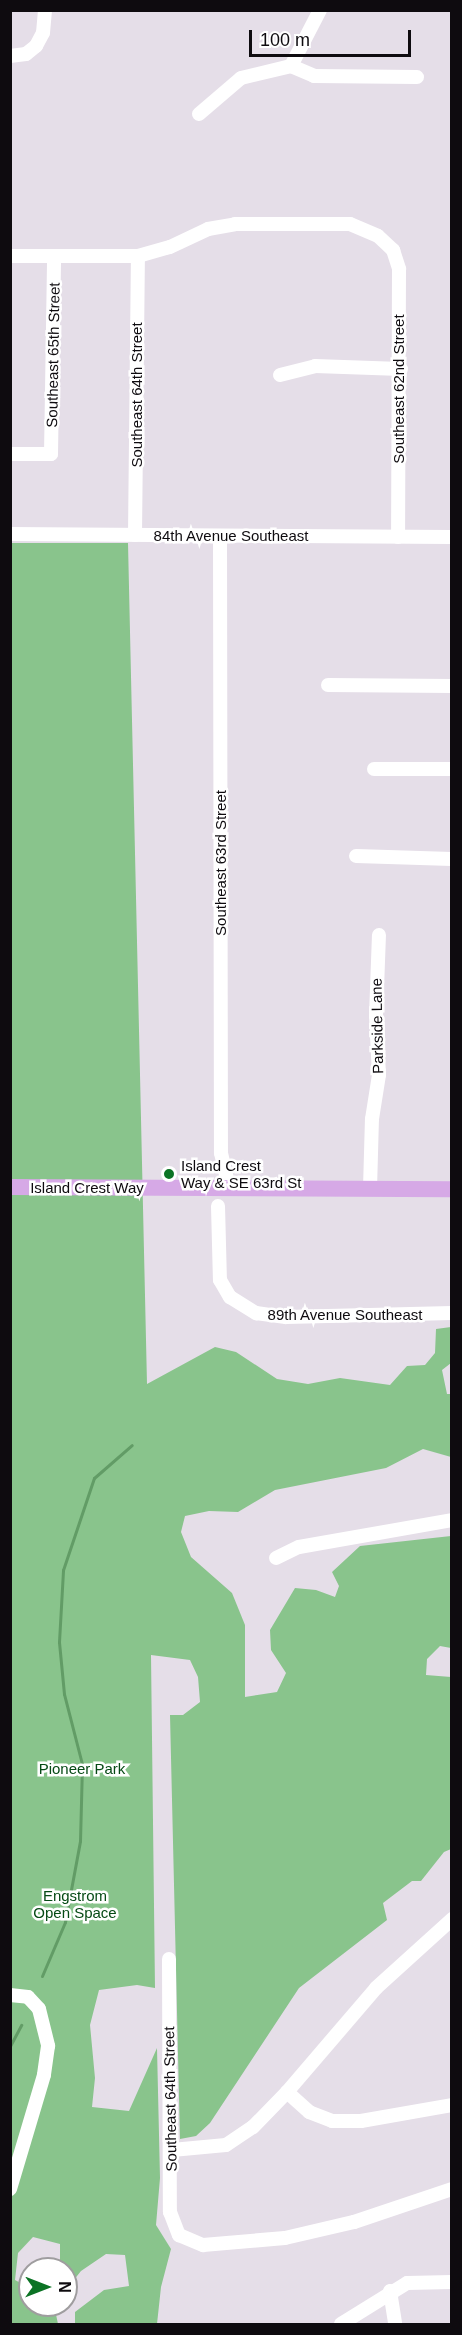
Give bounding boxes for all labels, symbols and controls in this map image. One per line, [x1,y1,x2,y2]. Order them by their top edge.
scale bar [252,18,414,56]
text: 100 m [260,30,310,50]
street label: Southeast 65th Street [43,282,63,428]
street label: Southeast 62nd Street [390,314,408,464]
street label: Southeast 64th Street [128,322,146,468]
street label: 84th Avenue Southeast [153,527,309,545]
street label: Southeast 63rd Street [212,790,230,936]
street label: Parkside Lane [367,978,387,1074]
place label: Island Crest Way & SE 63rd St [181,1156,301,1191]
marker: Island Crest Way & SE 63rd St [162,1167,176,1181]
street label: Island Crest Way [30,1179,144,1197]
street label: 89th Avenue Southeast [267,1306,423,1324]
park label: Pioneer Park [39,1760,125,1778]
park label: Engstrom Open Space [33,1886,117,1921]
street label: Southeast 64th Street [160,2026,180,2172]
north arrow [18,2257,78,2317]
text: N [56,2281,73,2293]

